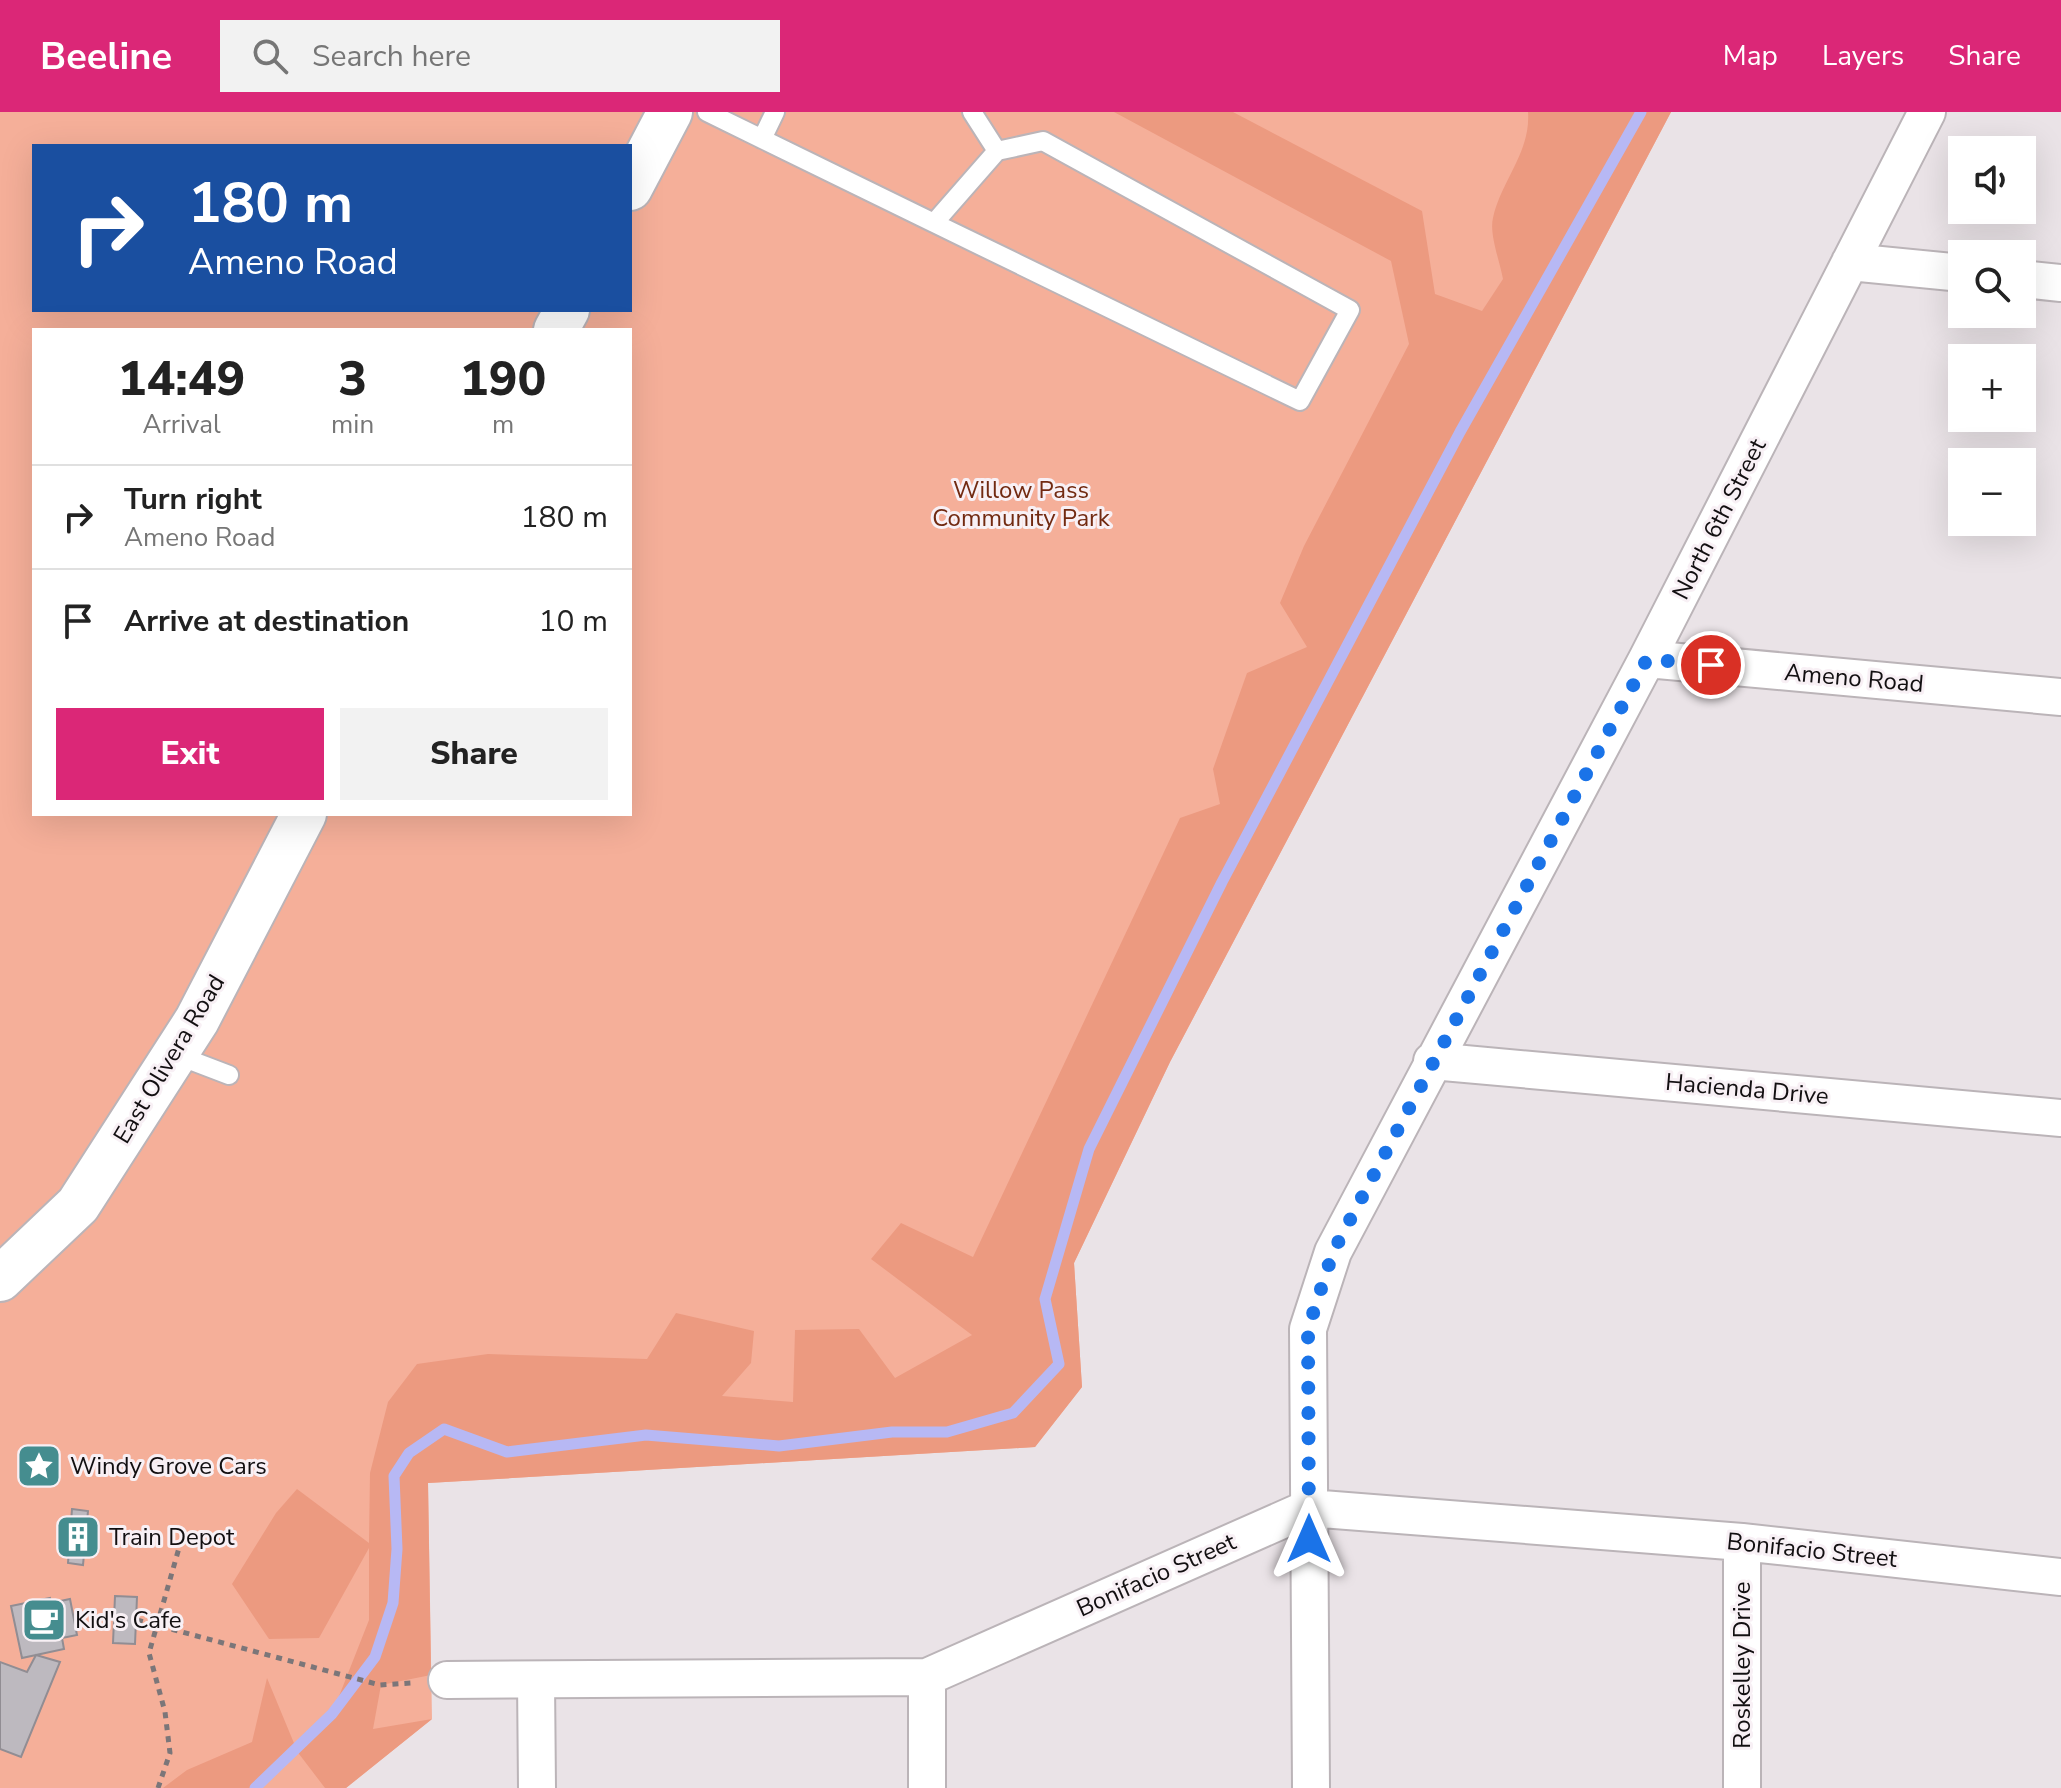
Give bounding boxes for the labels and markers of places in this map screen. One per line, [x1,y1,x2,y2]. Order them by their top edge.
pin [1677,631,1745,699]
place icon: Windy Grove Cars [15,1442,63,1490]
place label: Windy Grove Cars [70,1450,267,1482]
building icon: Train Depot [54,1513,102,1561]
place label: Train Depot [109,1521,235,1553]
cafe icon: Kid's Cafe [20,1596,68,1644]
place label: Kid's Cafe [75,1604,181,1636]

